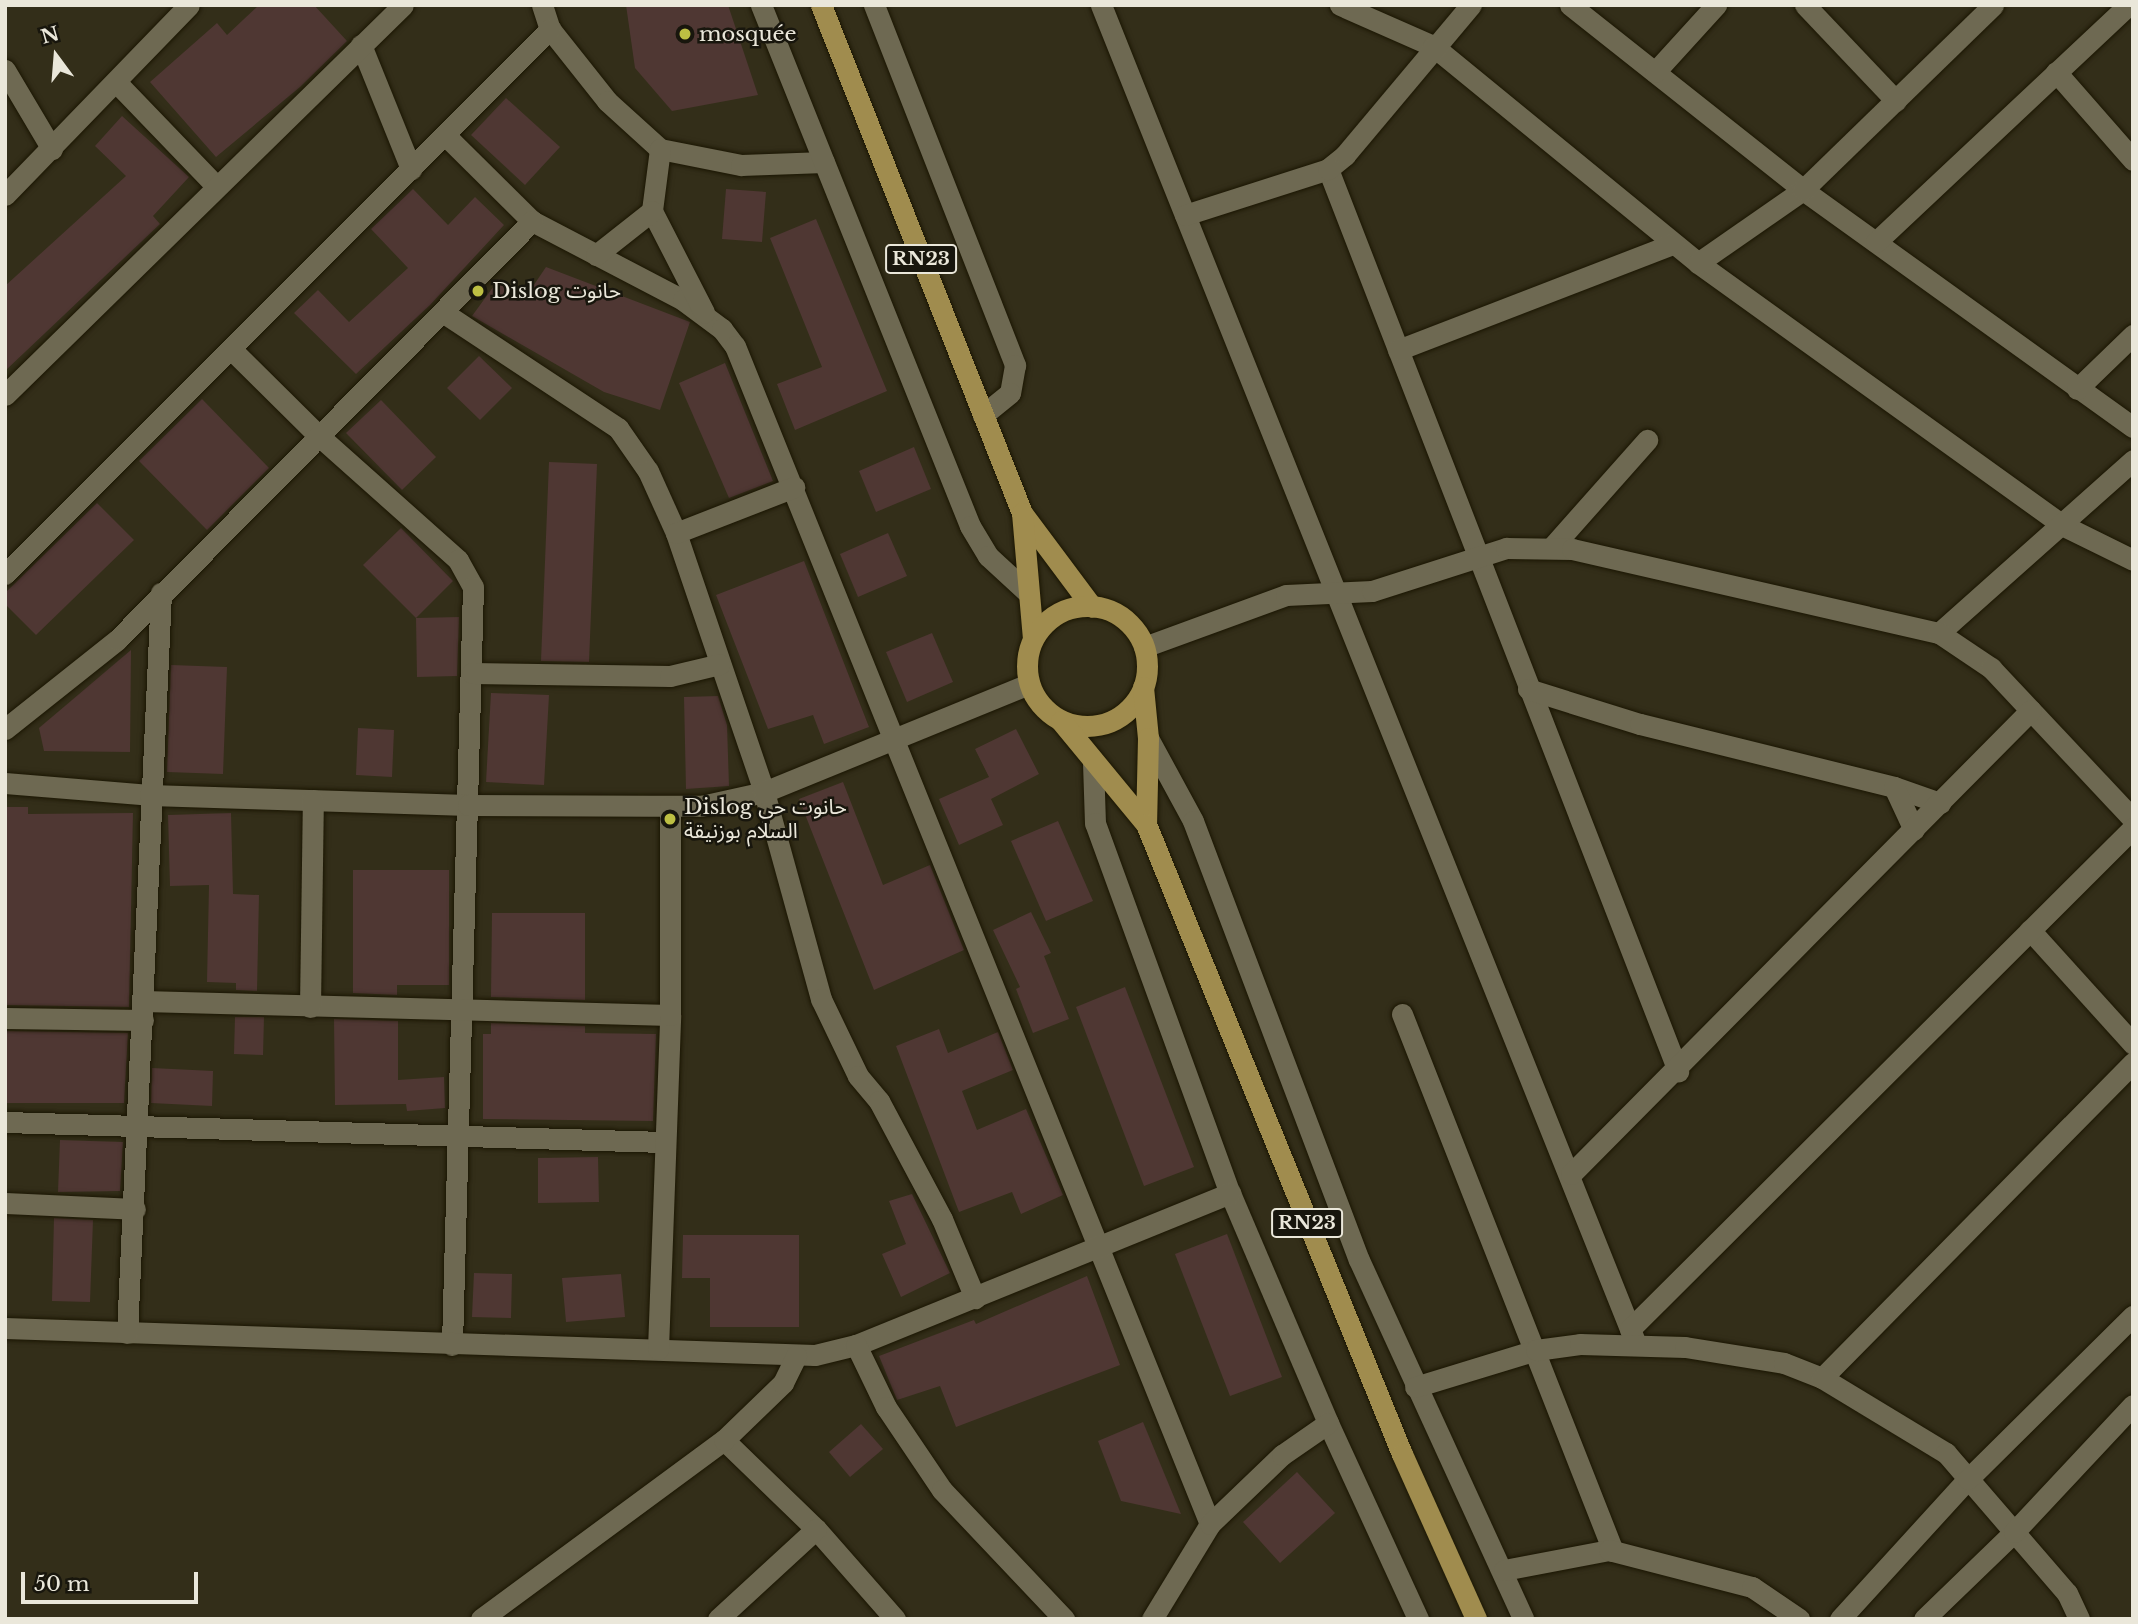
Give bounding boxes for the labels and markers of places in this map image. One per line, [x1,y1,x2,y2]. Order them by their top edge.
place label: mosquée [699,21,797,47]
marker: mosquée [677,26,693,42]
place label: Dislog حانوت [492,278,621,304]
marker: Dislog حانوت [470,283,486,299]
place label: Dislog حانوت حي السلام بوزنيقة [684,794,847,844]
marker: Dislog حانوت حي السلام بوزنيقة [662,811,678,827]

